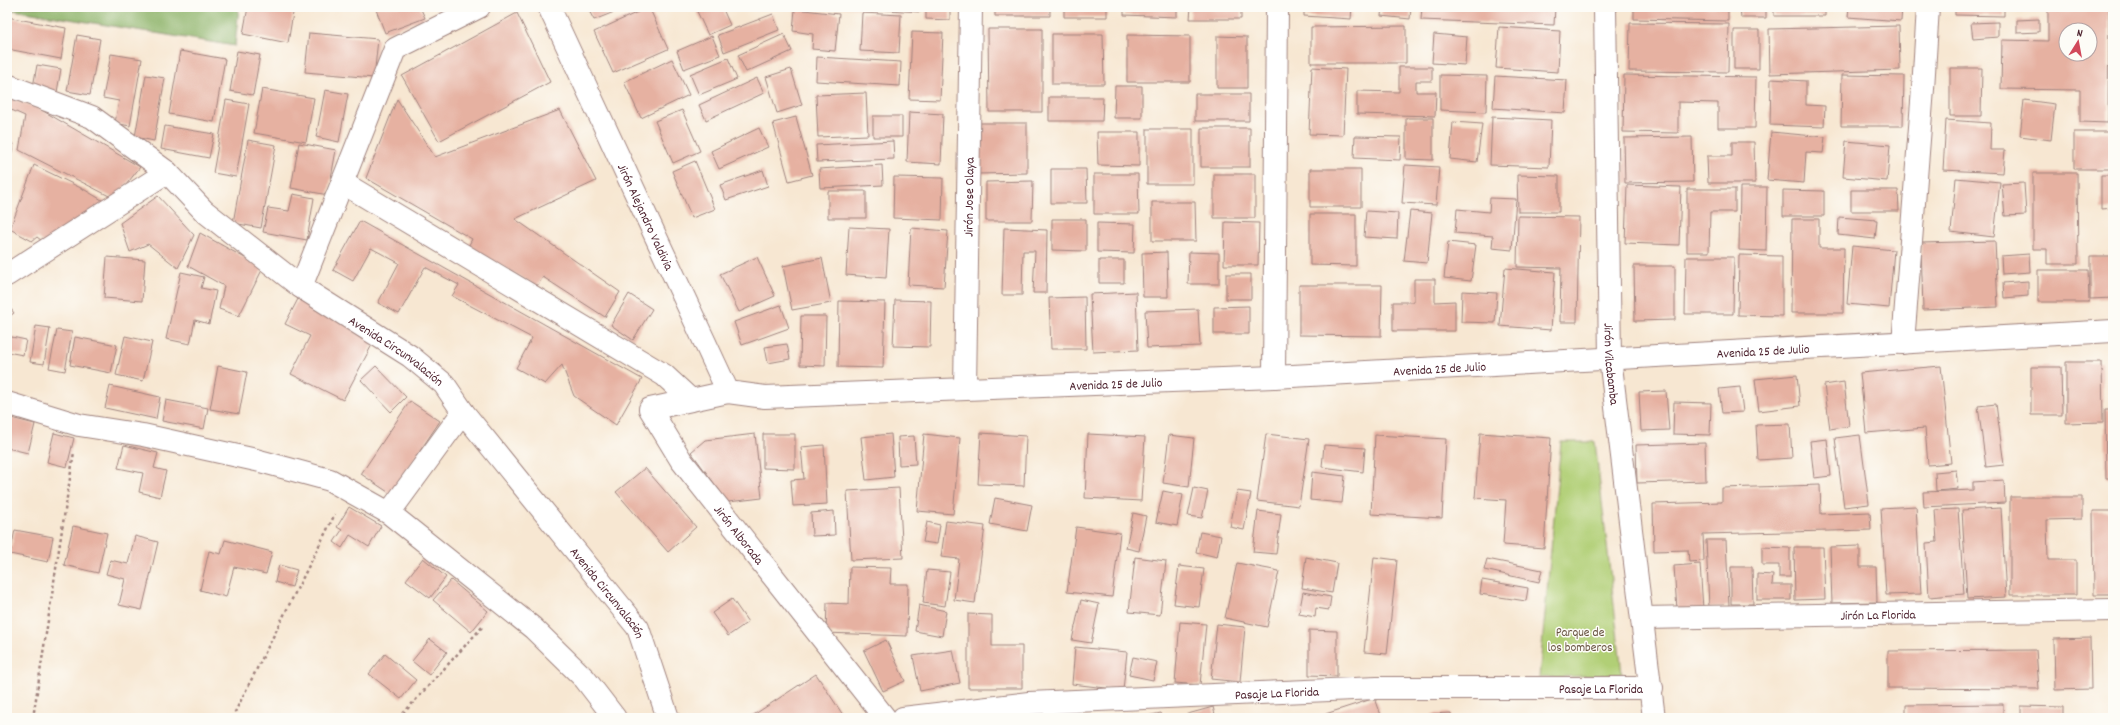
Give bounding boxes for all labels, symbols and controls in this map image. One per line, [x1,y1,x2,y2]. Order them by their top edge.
north arrow [2058,22,2098,62]
text: N [2075,26,2084,43]
street label: Jirón Jose Olaya [960,156,981,237]
street label: Jirón Alejandro Valdivia [611,161,678,275]
street label: Avenida Circunvalación [344,312,447,392]
street label: Jirón Vilcabamba [1598,323,1623,407]
street label: Avenida 25 de Julio [1716,341,1810,365]
street label: Avenida 25 de Julio [1393,358,1487,382]
street label: Avenida 25 de Julio [1069,374,1163,397]
street label: Jirón Alborada [708,502,768,570]
street label: Avenida Circunvalación [564,544,648,641]
street label: Jirón La Florida [1840,606,1917,627]
park label: Parque de los bomberos [1547,624,1613,658]
street label: Pasaje La Florida [1559,681,1644,700]
street label: Pasaje La Florida [1234,683,1320,706]

